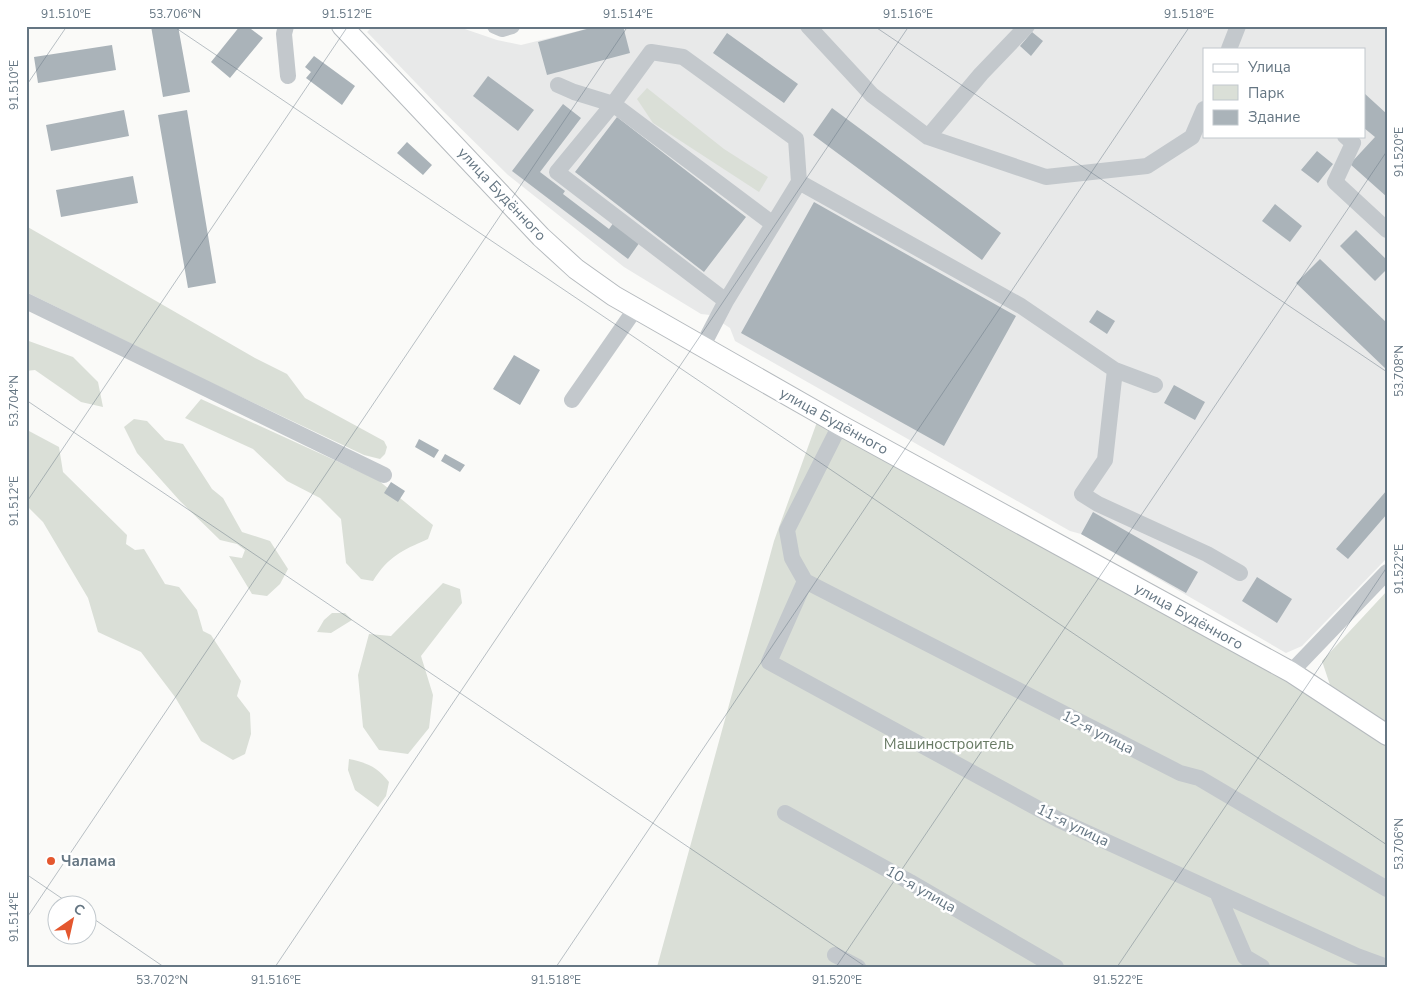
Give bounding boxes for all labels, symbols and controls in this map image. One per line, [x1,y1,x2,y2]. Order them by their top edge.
text: 91.510°E [41,6,91,22]
text: 53.706°N [149,6,201,22]
text: 91.512°E [322,6,372,22]
text: 91.514°E [603,6,653,22]
text: 91.516°E [883,6,933,22]
text: 91.518°E [1164,6,1214,22]
legend [1203,48,1366,138]
text: Улица [1247,57,1291,77]
text: 91.510°E [6,60,22,110]
text: Парк [1248,83,1284,103]
text: Здание [1248,107,1300,127]
text: 91.520°E [1391,127,1407,177]
street label: улица Будённого [453,143,551,245]
text: 53.708°N [1391,345,1407,397]
text: 53.704°N [6,375,22,427]
street label: улица Будённого [776,383,892,459]
text: 91.512°E [6,476,22,526]
text: 91.522°E [1391,544,1407,594]
street label: улица Будённого [1131,578,1247,654]
street label: 12-я улица [1059,705,1137,759]
park label: Машиностроитель [884,734,1014,754]
street label: 11-я улица [1034,799,1112,851]
text: 53.706°N [1391,818,1407,870]
place label: Чалама [61,851,116,871]
marker: Чалама [45,855,57,867]
street label: 10-я улица [882,861,960,917]
text: 91.514°E [6,892,22,942]
north arrow [48,896,98,946]
text: С [70,899,89,920]
text: 53.702°N [136,972,188,988]
text: 91.516°E [251,972,301,988]
text: 91.518°E [531,972,581,988]
text: 91.520°E [812,972,862,988]
text: 91.522°E [1093,972,1143,988]

